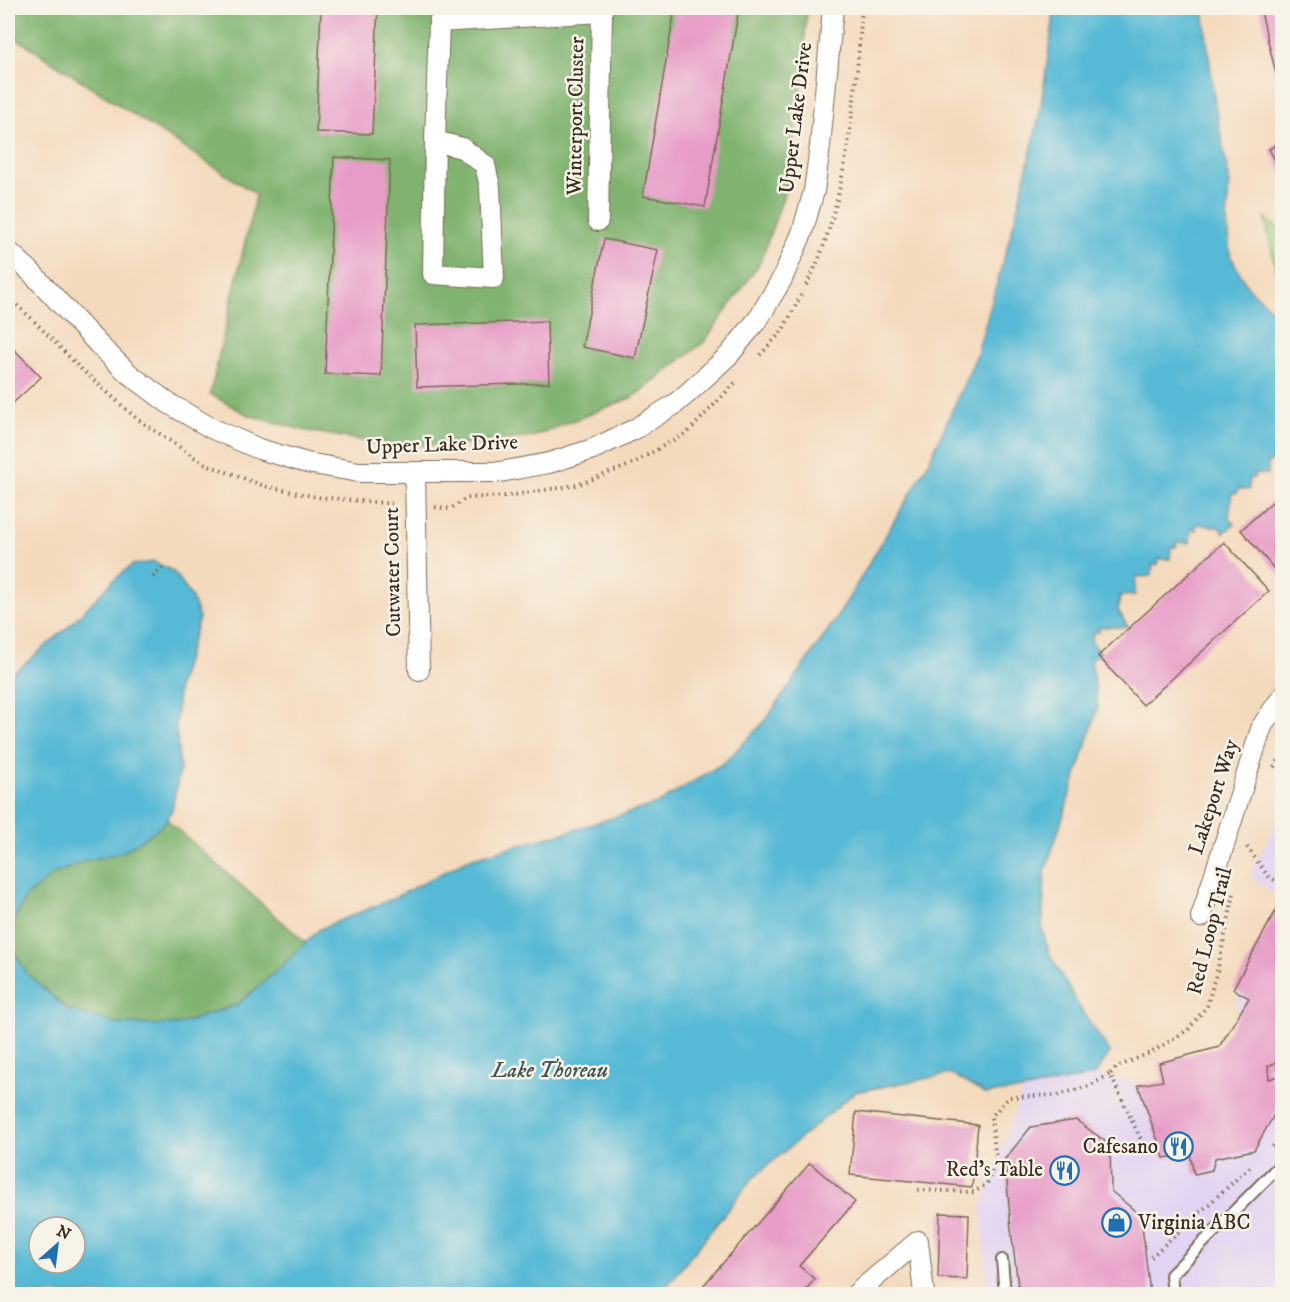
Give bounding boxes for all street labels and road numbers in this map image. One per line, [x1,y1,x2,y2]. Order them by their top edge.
street label: Winterport Cluster [562,36,590,197]
street label: Upper Lake Drive [774,41,818,195]
street label: Upper Lake Drive [366,429,519,461]
street label: Cutwater Court [379,507,407,637]
street label: Lakeport Way [1183,735,1245,858]
street label: Red Loop Trail [1182,864,1239,997]

